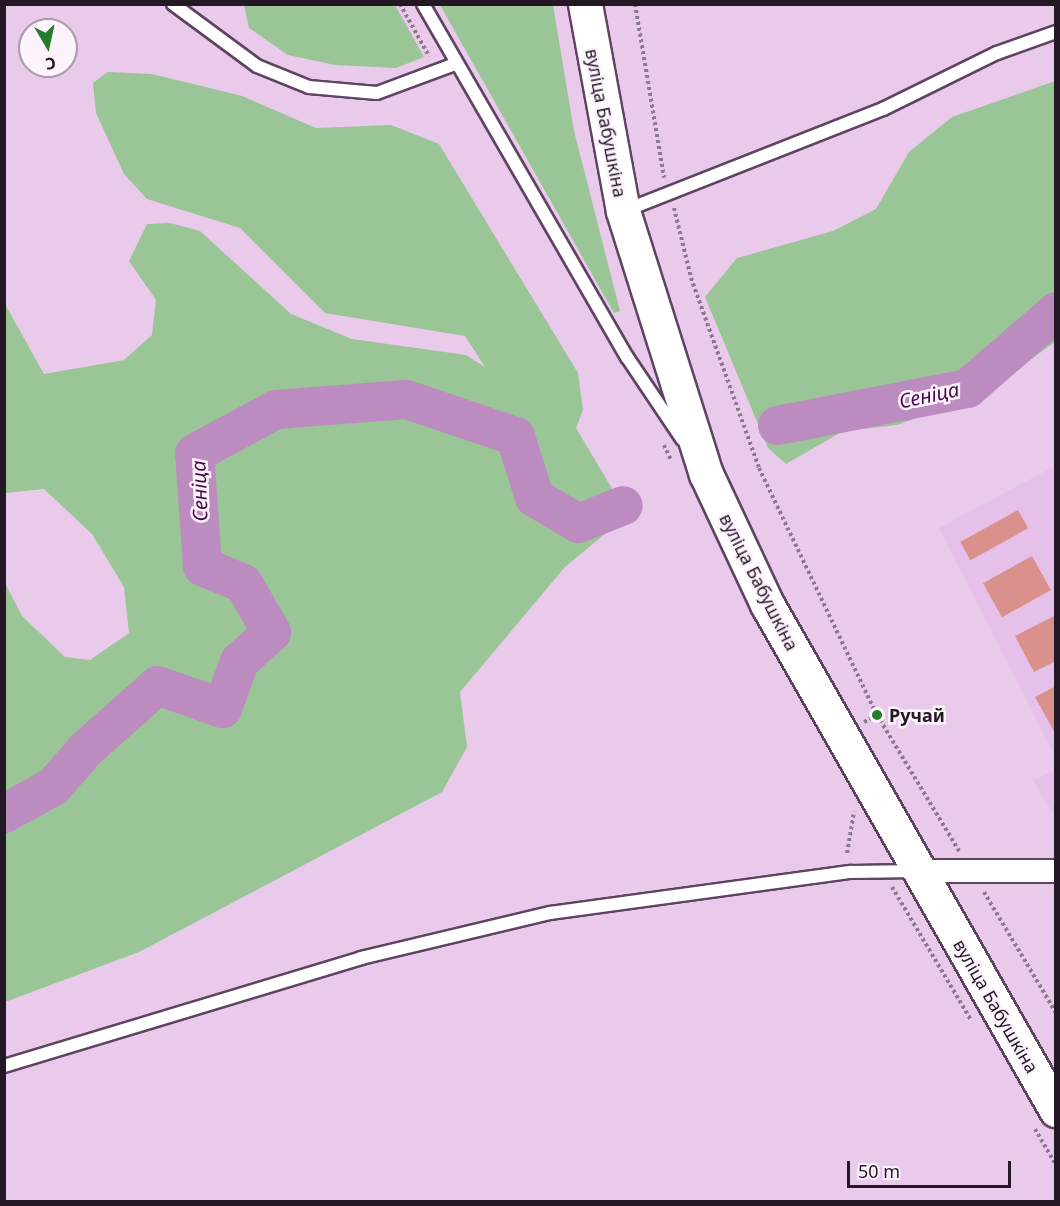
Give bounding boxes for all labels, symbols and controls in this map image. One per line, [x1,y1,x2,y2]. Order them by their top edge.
north arrow [18,18,78,78]
street label: вуліца Бабушкіна [581,47,631,199]
text: С [44,52,57,75]
water label: Сеніца [897,377,961,413]
water label: Сеніца [186,460,212,522]
street label: вуліца Бабушкіна [715,510,803,654]
place label: Ручай [889,704,945,726]
marker: Ручай [870,708,884,722]
street label: вуліца Бабушкіна [949,935,1043,1077]
scale bar [850,1149,1014,1187]
text: 50 m [858,1159,900,1183]

